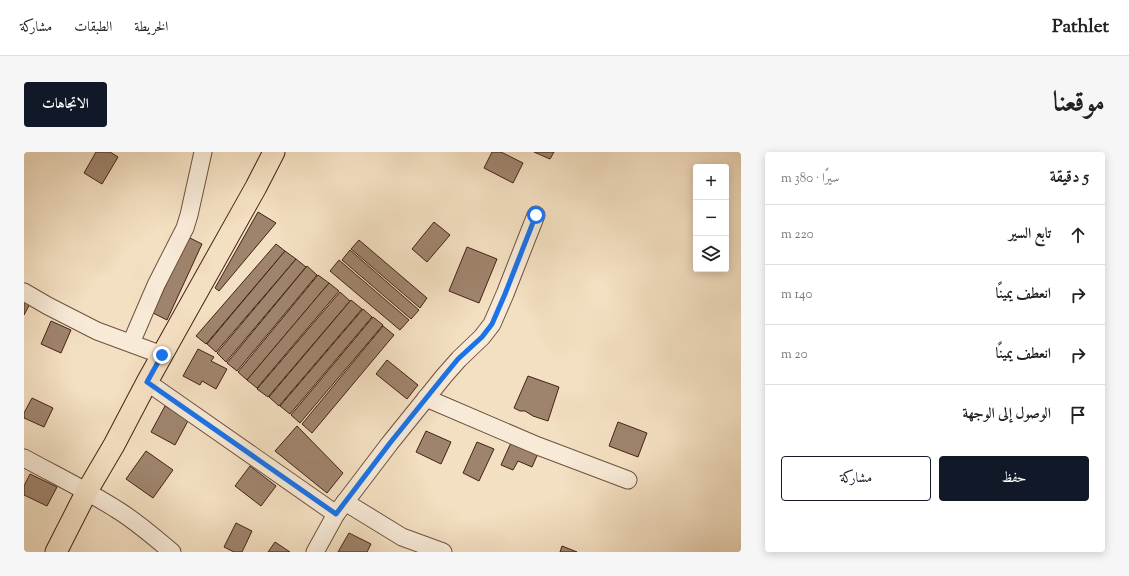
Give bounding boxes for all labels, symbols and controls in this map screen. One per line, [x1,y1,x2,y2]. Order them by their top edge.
text: Pathlet [1052,14,1109,41]
text: مشاركة [20,18,52,38]
text: الطبقات [74,18,112,38]
text: الخريطة [134,18,168,38]
button: الاتجاهات [24,82,107,127]
text: موقعنا [1053,84,1105,124]
map controls [693,164,729,272]
button: + [693,164,729,200]
text: 5 دقيقة [1050,166,1089,190]
text: سيرًا · 380 m [781,170,839,188]
button: − [693,200,729,236]
route start [527,206,545,224]
text: تابع السير [1009,224,1051,245]
icon: ahead [1067,224,1089,246]
text: 220 m [781,226,814,244]
button: layers [693,236,729,272]
text: انعطف يمينًا [996,284,1051,305]
icon: right [1067,284,1089,306]
text: 140 m [781,286,812,304]
text: انعطف يمينًا [996,344,1051,365]
icon: right [1067,344,1089,366]
route end [153,346,171,364]
text: 20 m [781,346,808,364]
text: الوصول إلى الوجهة [962,404,1051,425]
icon: arrive [1067,404,1089,426]
button: مشاركة [781,456,931,501]
button: حفظ [939,456,1089,501]

